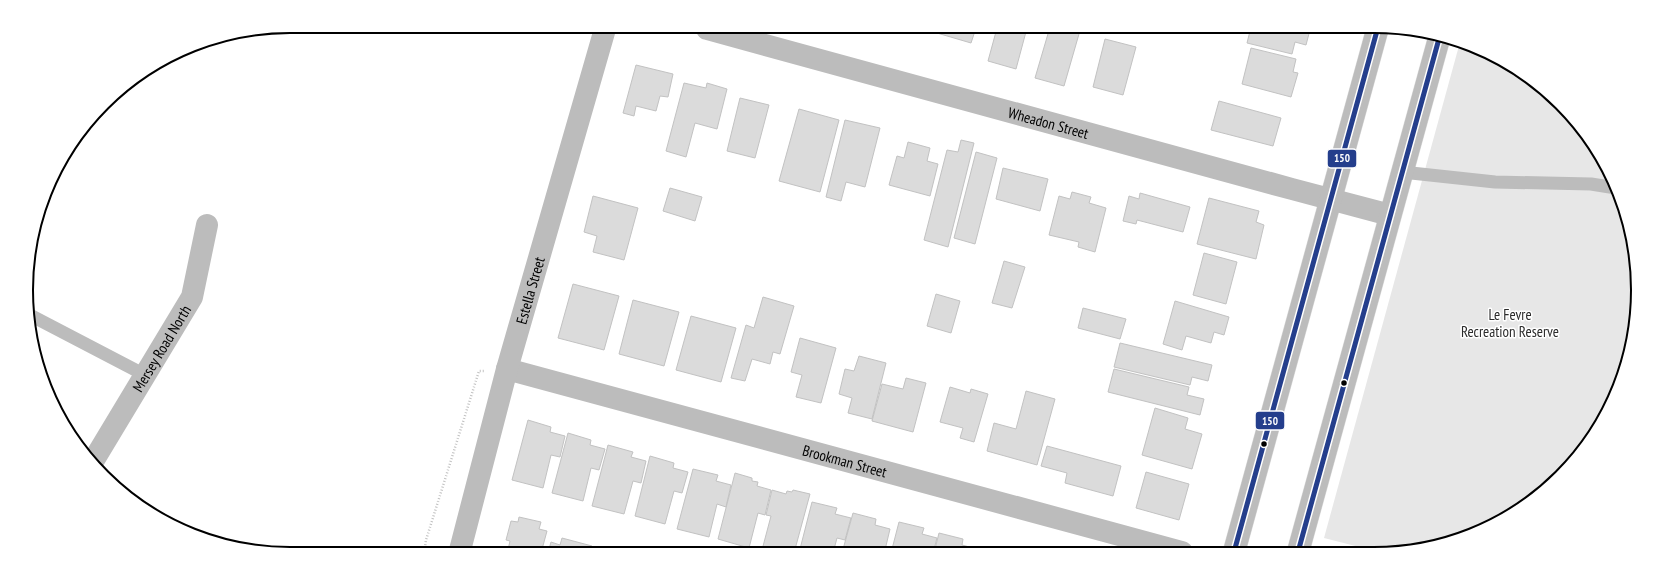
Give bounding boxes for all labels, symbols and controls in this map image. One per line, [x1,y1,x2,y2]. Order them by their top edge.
street label: Wheadon Street [1006,102,1091,142]
line badge: 150 [1327,149,1357,168]
text: 150 [1334,151,1350,165]
street label: Estella Street [511,255,548,326]
street label: Mersey Road North [128,301,195,395]
park label: Le Fevre Recreation Reserve [1461,305,1559,341]
unlabelled marker [1339,378,1349,388]
line badge: 150 [1255,411,1285,430]
text: 150 [1262,414,1278,428]
unlabelled marker [1259,439,1269,449]
street label: Brookman Street [800,440,889,481]

